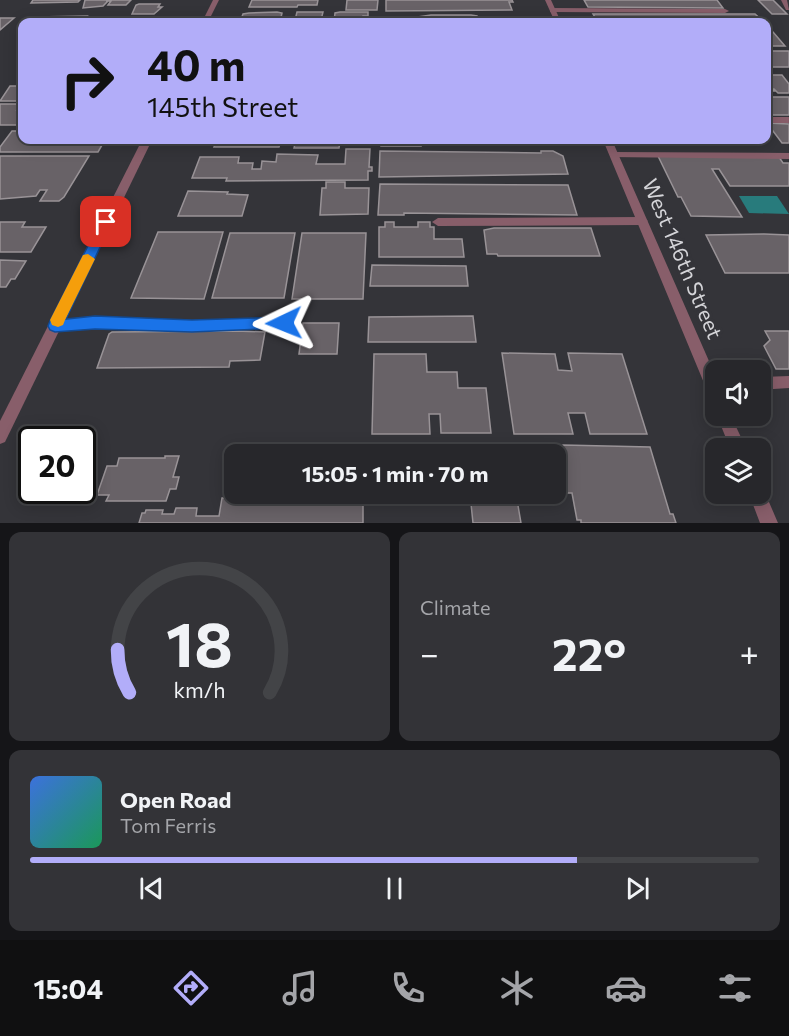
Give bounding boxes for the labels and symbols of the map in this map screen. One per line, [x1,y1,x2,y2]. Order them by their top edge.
street label: West 146th Street [638,175,728,342]
pin [80,196,131,247]
position arrow [252,291,316,355]
speed limit sign: 20 [18,426,96,504]

